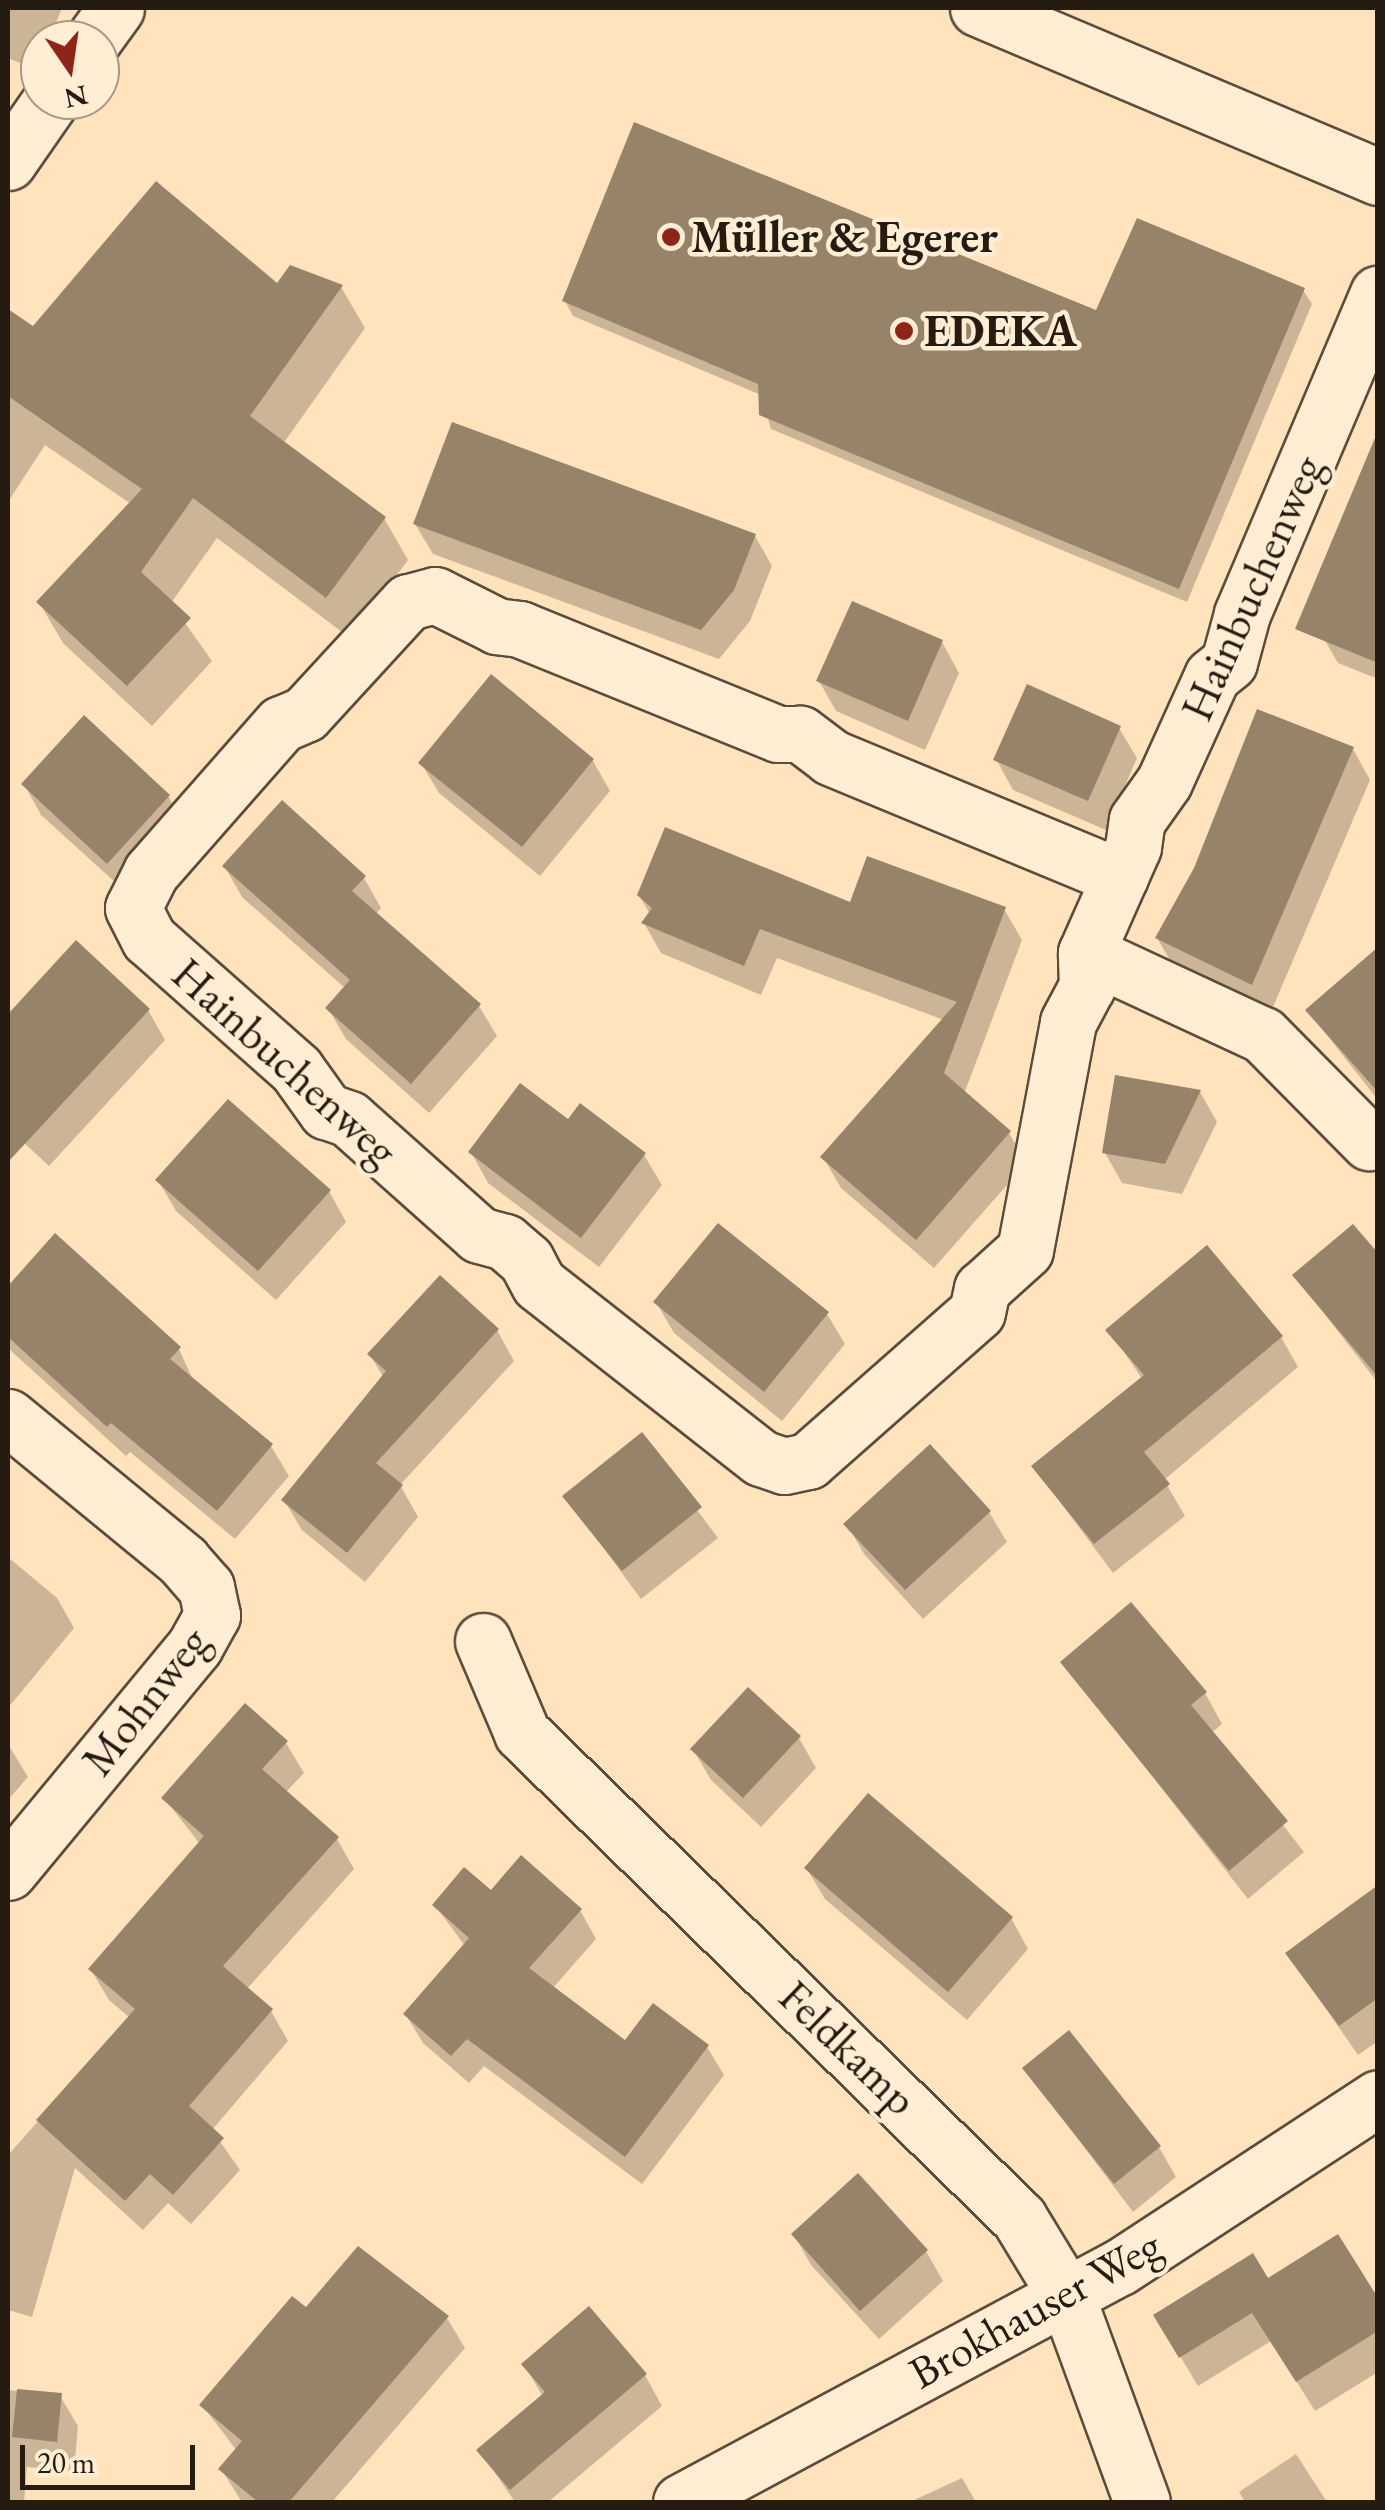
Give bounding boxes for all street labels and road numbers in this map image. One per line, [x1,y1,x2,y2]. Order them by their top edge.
street label: Hainbuchenweg [1169,447,1335,729]
street label: Hainbuchenweg [161,947,409,1177]
street label: Mohnweg [70,1616,220,1786]
street label: Feldkamp [768,1969,928,2127]
street label: Brokhauser Weg [900,2218,1170,2400]

